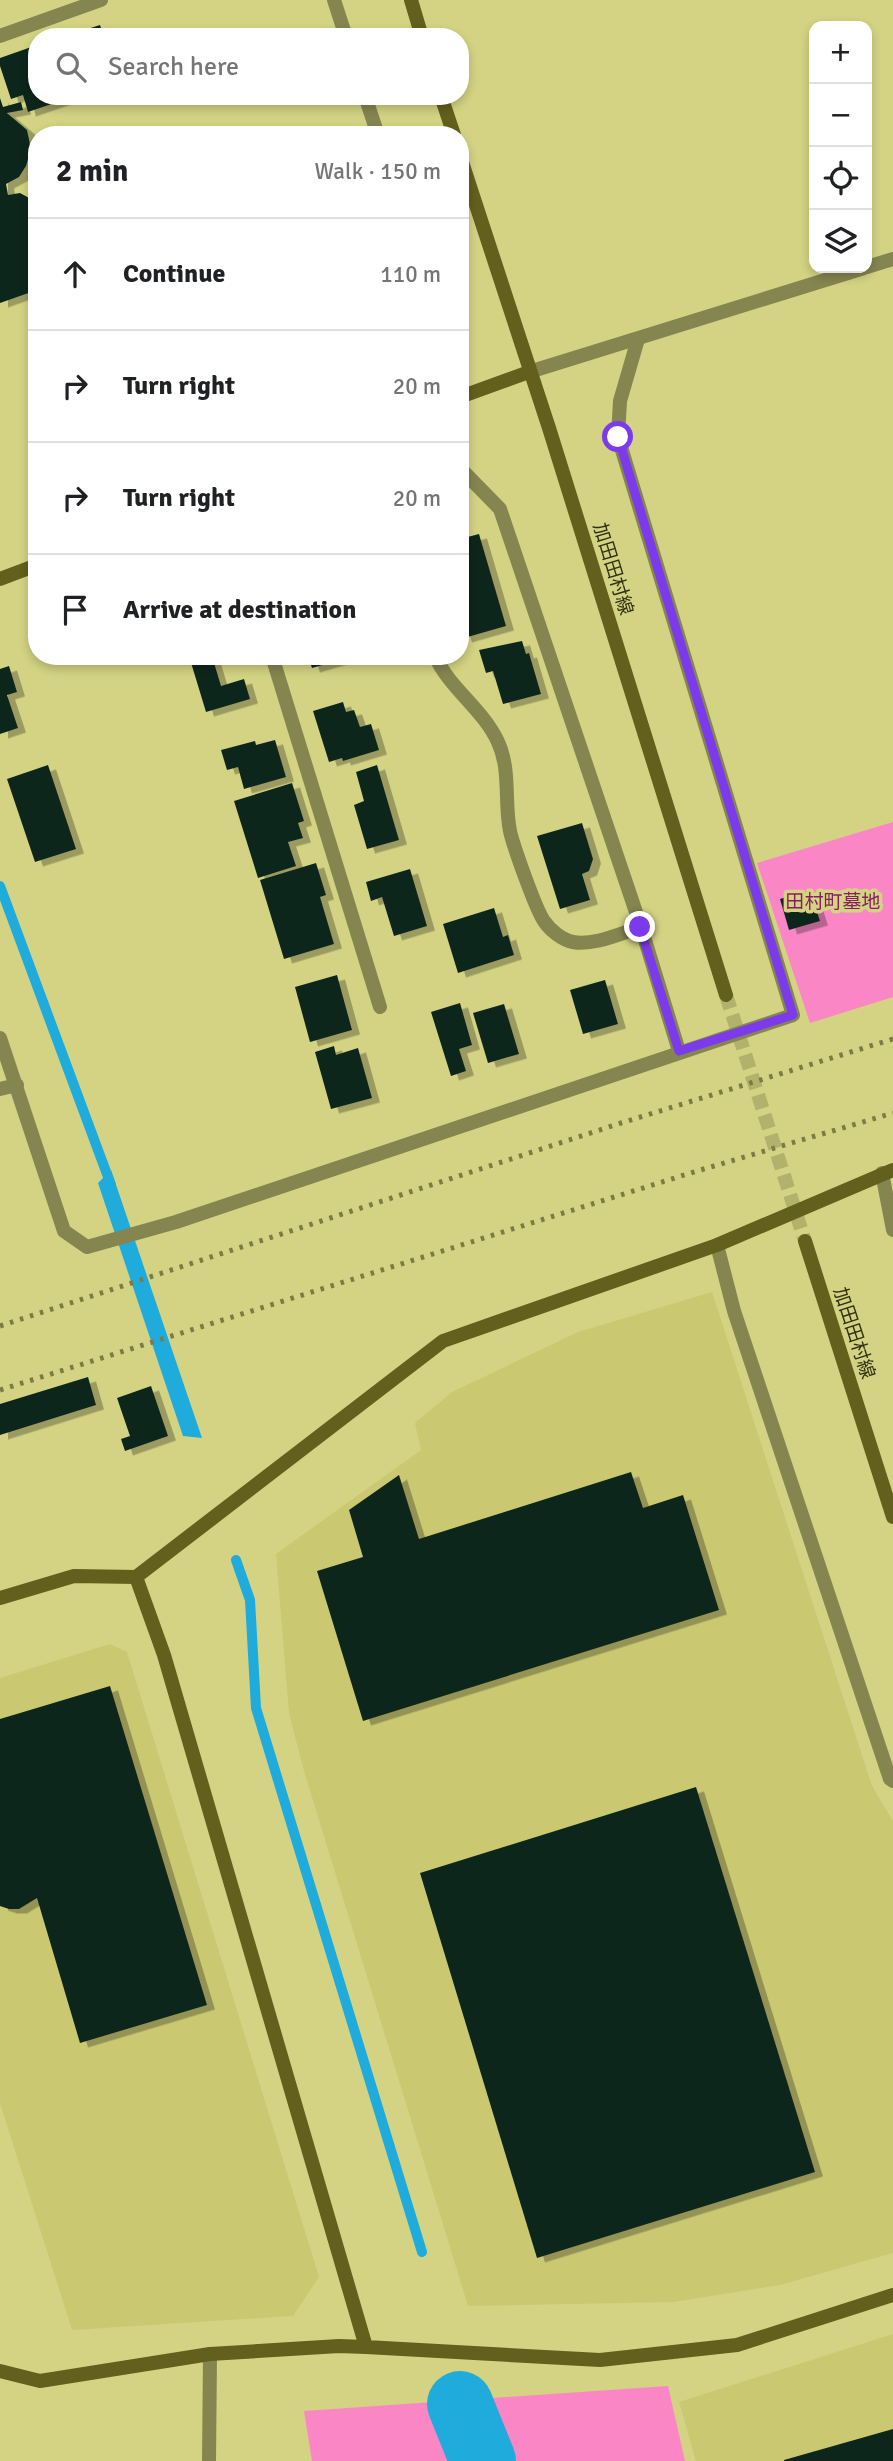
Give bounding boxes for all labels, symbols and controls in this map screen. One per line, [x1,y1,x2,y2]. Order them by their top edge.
map controls [809,21,872,273]
button: + [809,21,872,84]
search box [28,28,469,105]
icon: search [52,48,90,86]
text: Search here [108,51,239,83]
button: − [809,84,872,147]
button: locate [809,147,872,210]
text: 2 min [56,153,128,190]
text: Walk · 150 m [315,157,441,186]
button: layers [809,210,872,273]
icon: ahead [56,255,94,293]
text: Continue [123,258,225,290]
text: 110 m [380,260,441,289]
icon: right [56,367,94,405]
text: Turn right [123,370,235,402]
text: 20 m [393,372,441,401]
route start [602,421,633,452]
icon: right [56,479,94,517]
text: Turn right [123,482,235,514]
text: 20 m [393,484,441,513]
street label: 加田田村線 [588,520,638,618]
icon: arrive [56,591,94,629]
text: Arrive at destination [123,594,356,626]
park label: 田村町墓地 [785,890,881,914]
route end [624,911,655,942]
street label: 加田田村線 [828,1284,880,1382]

